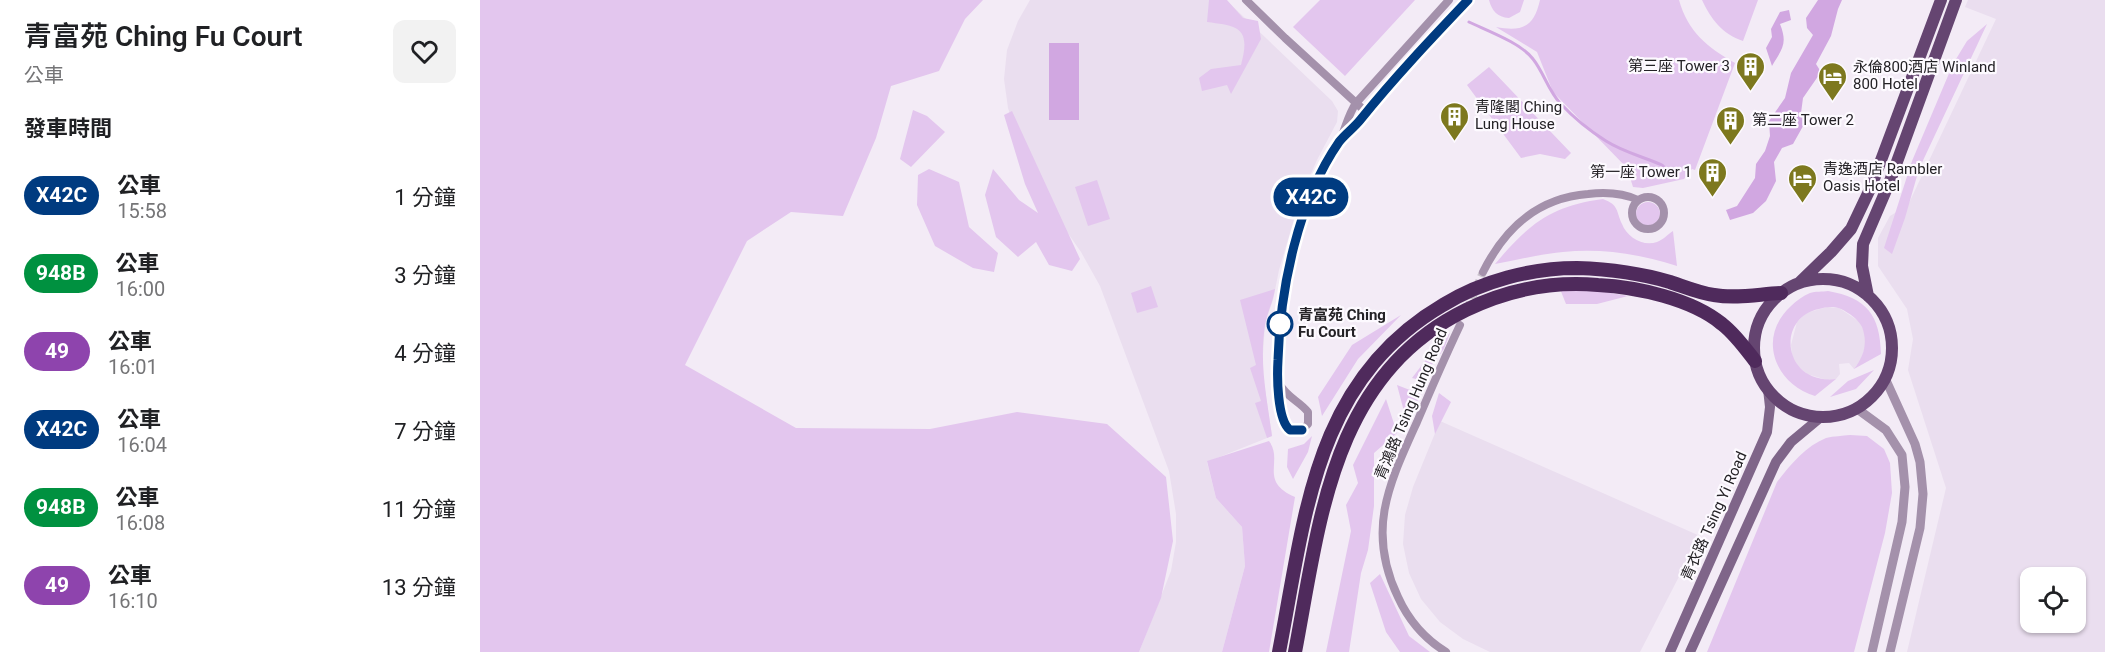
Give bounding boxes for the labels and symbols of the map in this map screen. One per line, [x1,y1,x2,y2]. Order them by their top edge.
building icon: 第三座 Tower 3 [1735,50,1767,92]
place label: 第三座 Tower 3 [1628,57,1730,75]
place label: 永倫800酒店 Winland 800 Hotel [1853,58,1996,93]
hotel icon: 永倫800酒店 Winland 800 Hotel [1816,60,1848,102]
place label: 青隆閣 Ching Lung House [1475,98,1562,133]
building icon: 青隆閣 Ching Lung House [1438,100,1470,142]
building icon: 第二座 Tower 2 [1715,104,1747,146]
place label: 第二座 Tower 2 [1752,111,1854,129]
building icon: 第一座 Tower 1 [1697,156,1729,198]
place label: 青逸酒店 Rambler Oasis Hotel [1823,160,1942,195]
hotel icon: 青逸酒店 Rambler Oasis Hotel [1786,162,1818,204]
place label: 第一座 Tower 1 [1590,163,1692,181]
line badge: X42C [1269,178,1353,216]
place label: 青富苑 Ching Fu Court [1298,306,1386,341]
marker: 青富苑 Ching Fu Court [1267,311,1293,337]
street label: 青鴻路 Tsing Hung Road [1371,326,1451,482]
street label: 青衣路 Tsing Yi Road [1677,449,1751,583]

